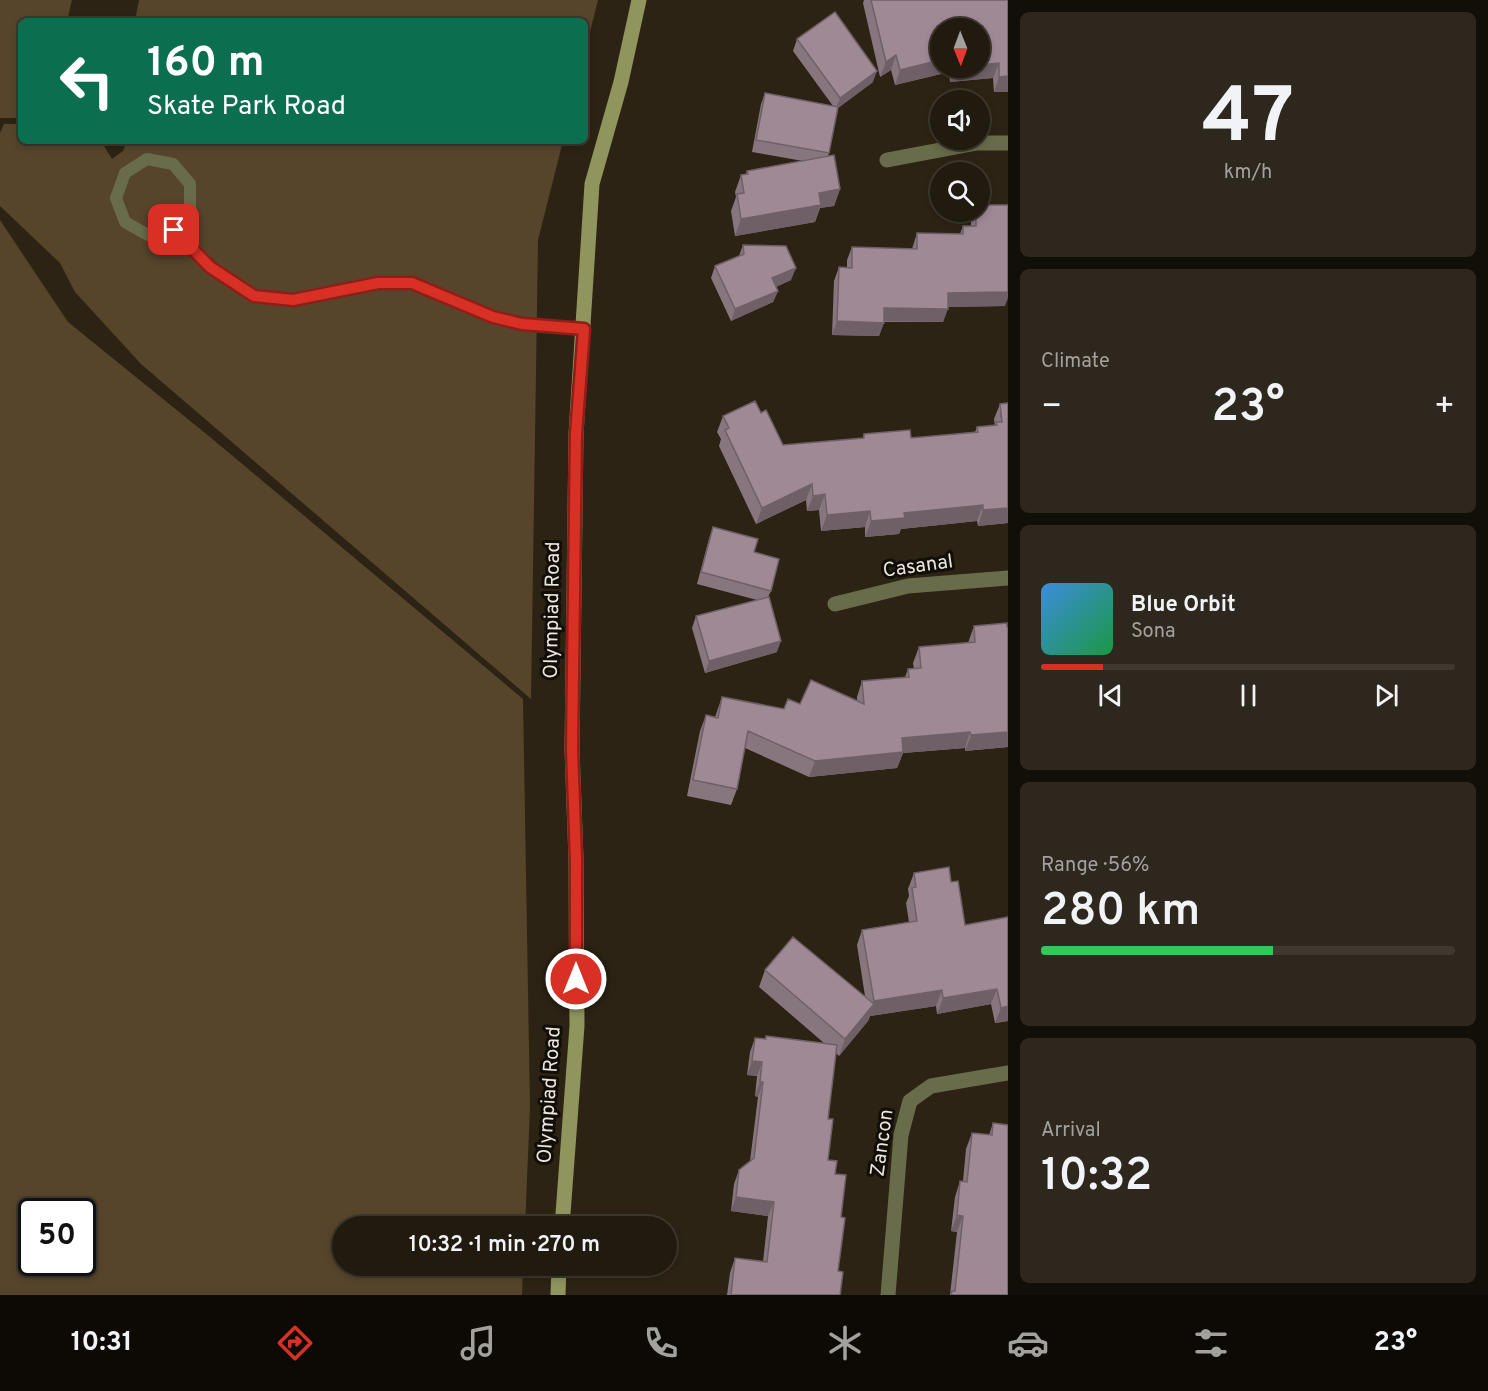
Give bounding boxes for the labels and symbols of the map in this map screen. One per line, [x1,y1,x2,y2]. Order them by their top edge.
north arrow [930,18,990,78]
pin [148,204,199,255]
street label: Olympiad Road [539,541,567,679]
street label: Casanal [881,549,955,585]
position arrow [544,947,608,1011]
street label: Olympiad Road [532,1026,568,1164]
street label: Zancon [865,1108,901,1178]
speed limit sign: 50 [18,1198,96,1276]

